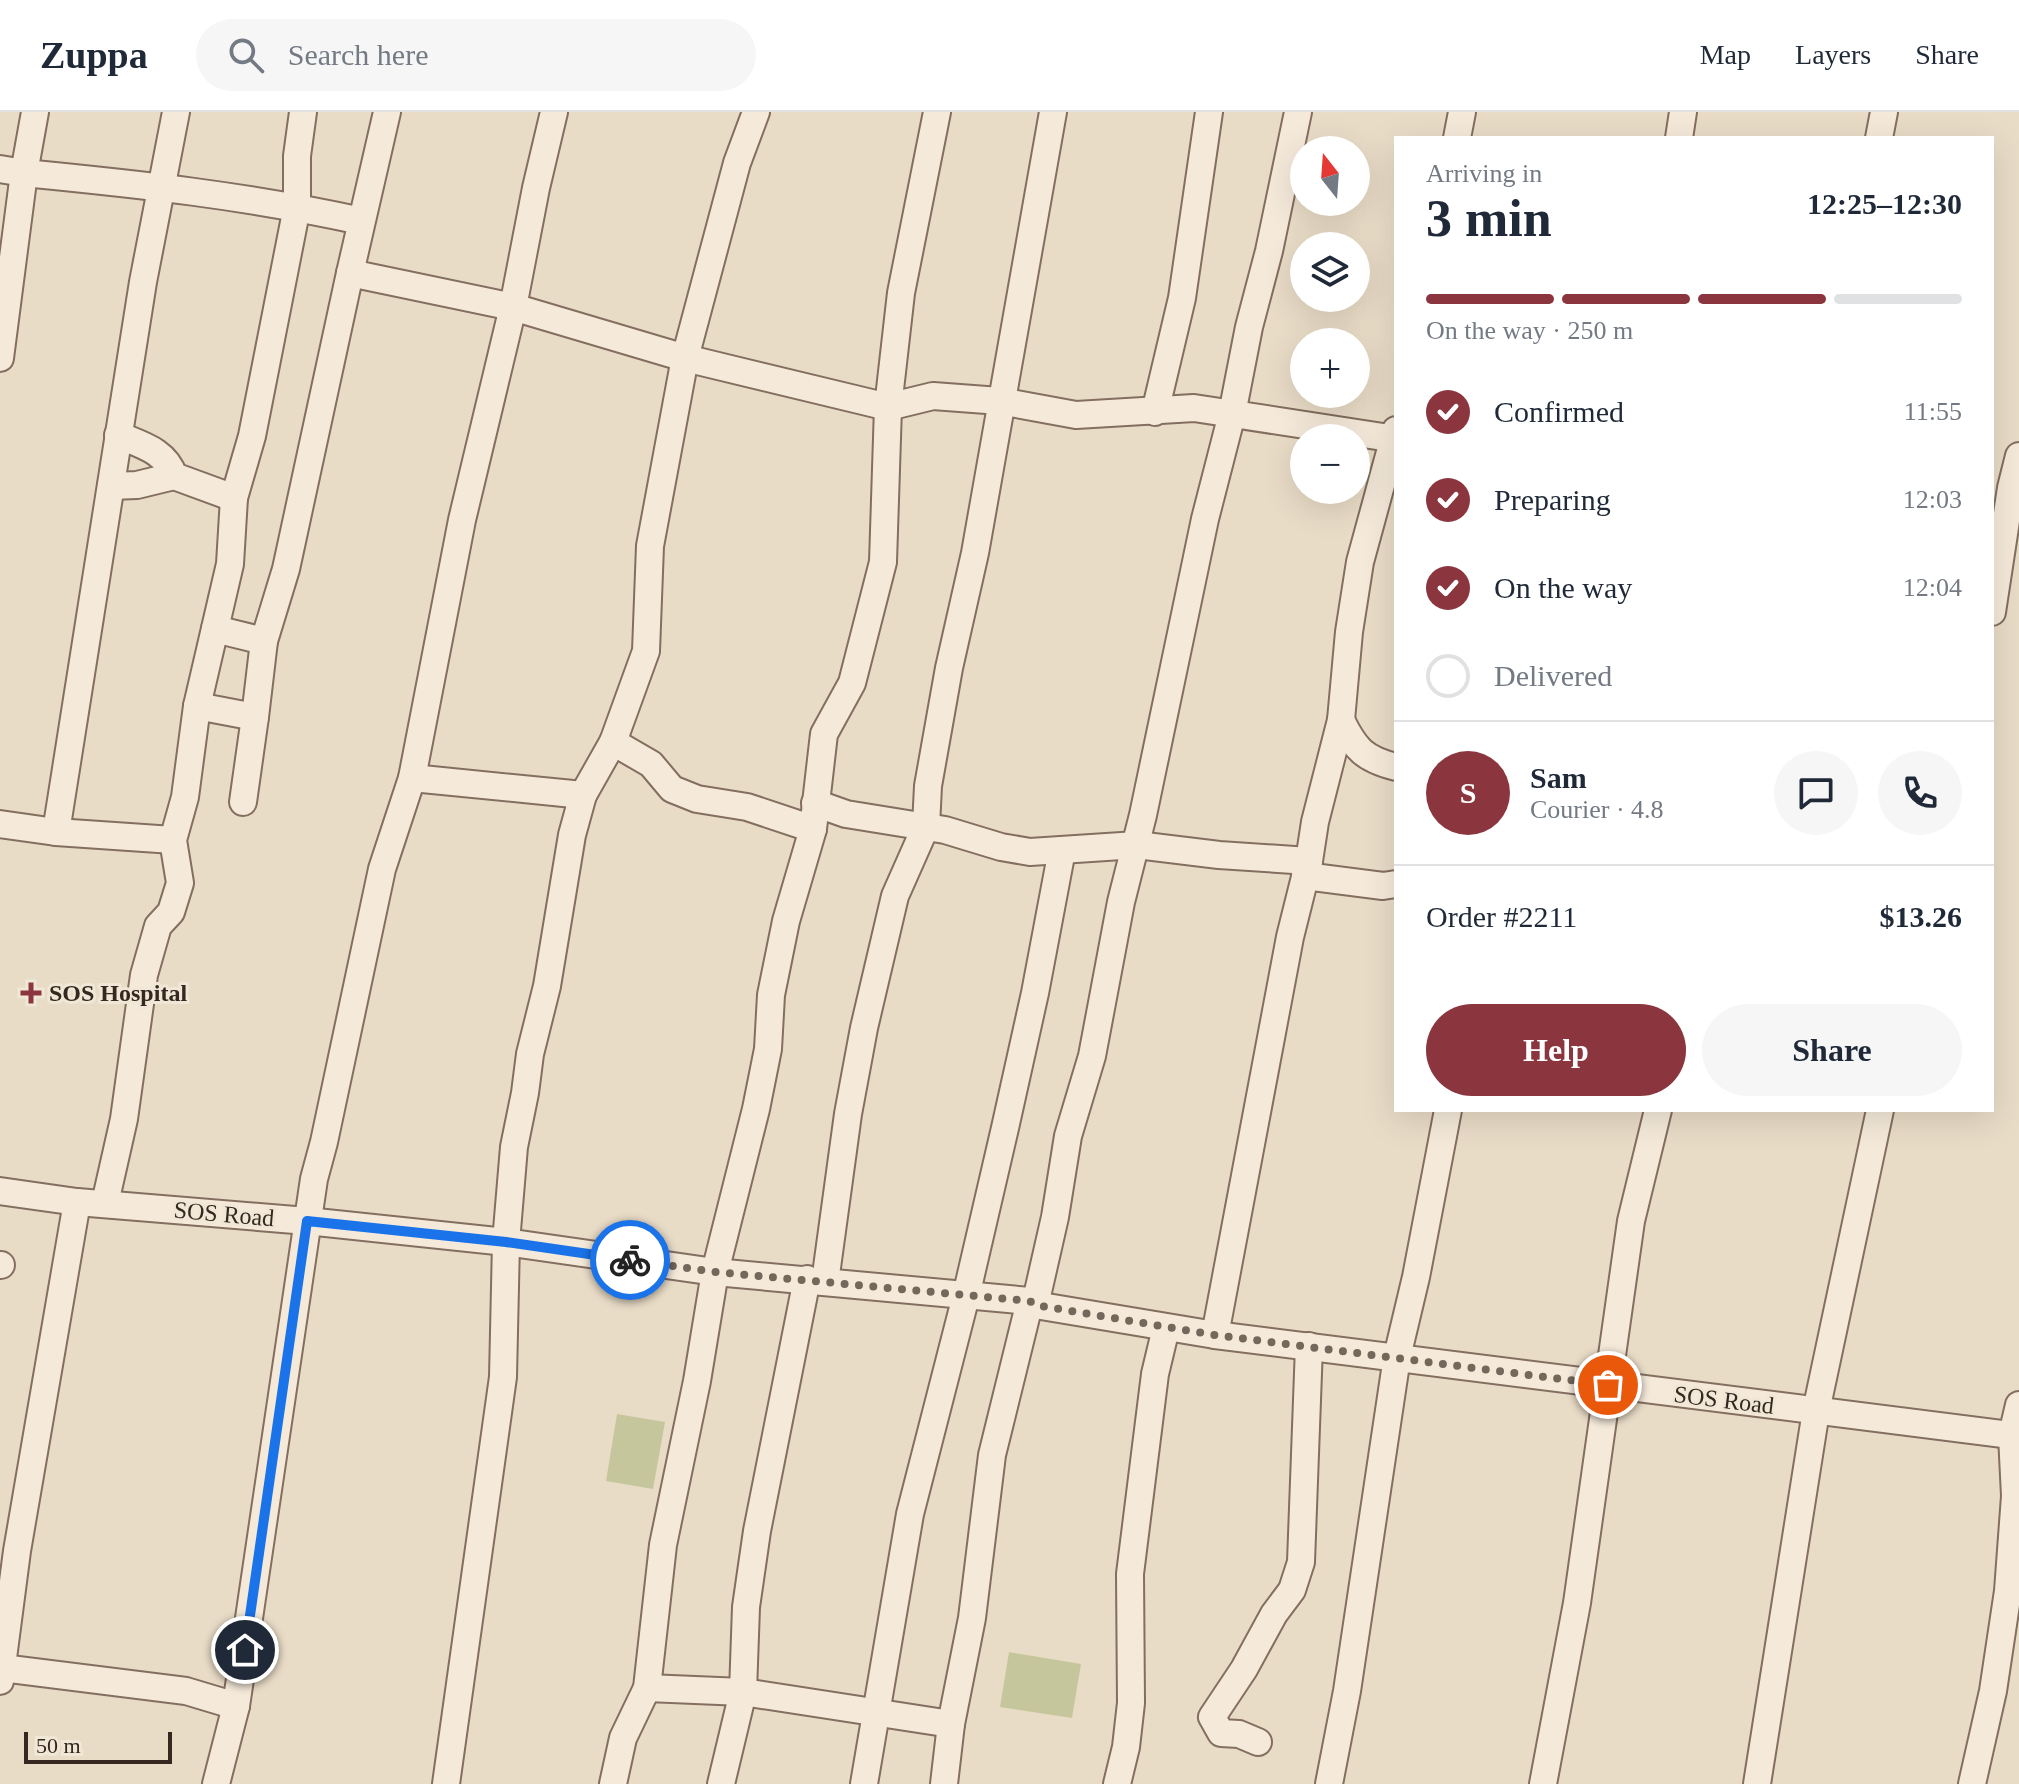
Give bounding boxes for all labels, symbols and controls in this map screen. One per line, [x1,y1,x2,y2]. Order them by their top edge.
search box [196,19,756,91]
icon: search [224,33,268,77]
text: Zuppa [40,34,148,76]
text: Search here [288,38,429,71]
text: Map [1700,39,1751,70]
text: Layers [1795,39,1871,70]
text: Share [1915,39,1979,70]
north arrow [1290,136,1370,216]
map controls [1290,136,1370,504]
text: Arriving in [1426,159,1542,188]
text: 12:25–12:30 [1807,187,1962,220]
text: 3 min [1426,190,1552,247]
button: layers [1290,232,1370,312]
text: On the way · 250 m [1426,316,1633,345]
button: + [1290,328,1370,408]
icon: check [1426,390,1470,434]
text: Confirmed [1494,395,1624,428]
text: 11:55 [1904,397,1962,426]
button: − [1290,424,1370,504]
icon: check [1426,478,1470,522]
text: Preparing [1494,483,1611,516]
text: 12:03 [1903,485,1962,514]
icon: check [1426,566,1470,610]
text: On the way [1494,571,1632,604]
text: 12:04 [1903,573,1962,602]
text: Delivered [1494,659,1612,692]
button: chat [1774,751,1858,835]
button: phone [1878,751,1962,835]
text: Sam [1530,761,1587,794]
text: S [1460,776,1476,809]
text: Courier · 4.8 [1530,795,1664,824]
text: Order #2211 [1426,900,1577,933]
text: $13.26 [1880,900,1962,933]
place label: SOS Hospital [49,980,187,1006]
marker: SOS Hospital [20,982,42,1004]
button: Help [1426,1004,1686,1096]
button: Share [1702,1004,1962,1096]
street label: SOS Road [173,1197,275,1231]
courier [590,1220,670,1300]
icon: bike [608,1238,652,1282]
pin [1574,1351,1642,1419]
icon: bag [1586,1363,1630,1407]
street label: SOS Road [1672,1381,1776,1419]
pin [211,1616,279,1684]
icon: home [223,1628,267,1672]
scale bar [24,1728,172,1764]
text: 50 m [36,1733,81,1758]

